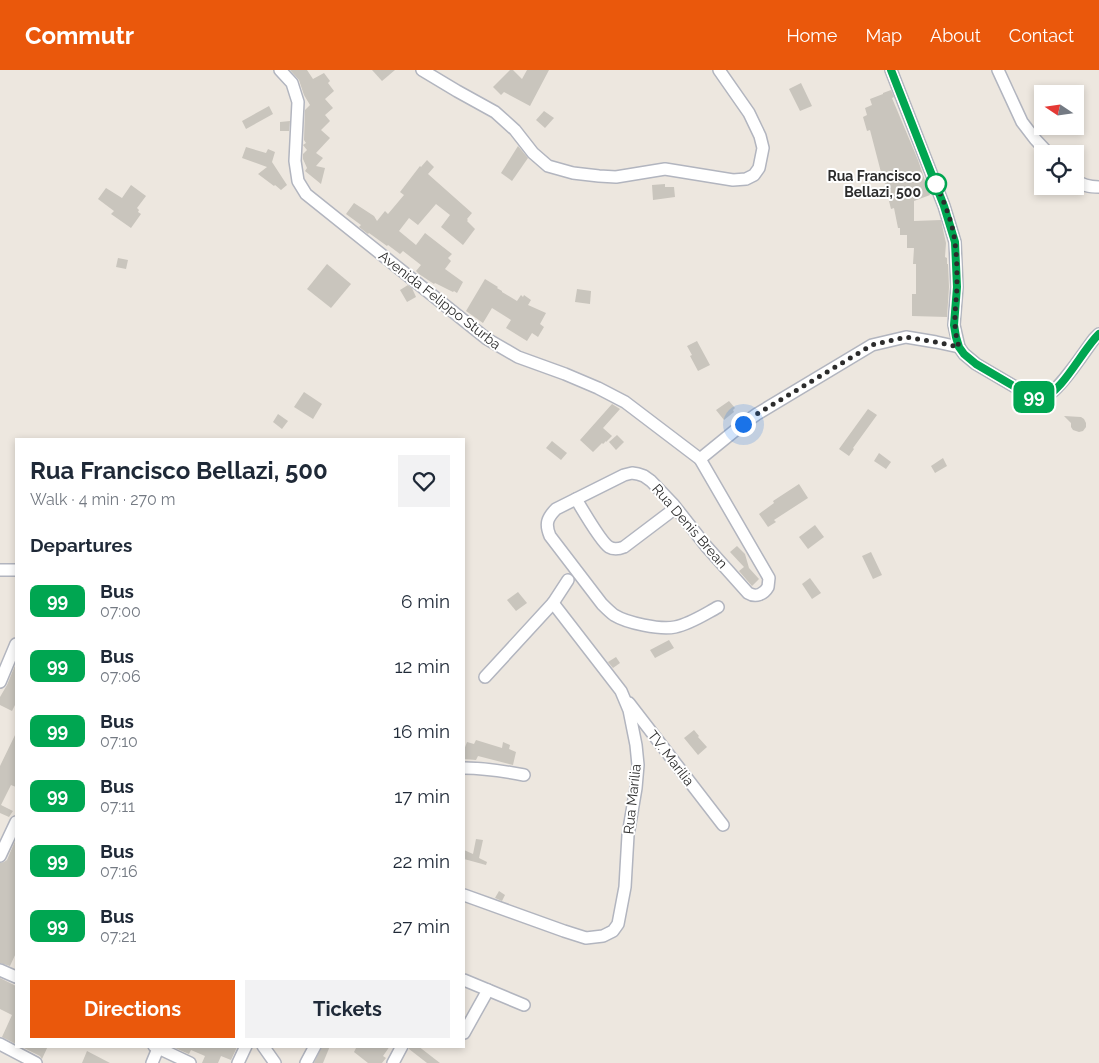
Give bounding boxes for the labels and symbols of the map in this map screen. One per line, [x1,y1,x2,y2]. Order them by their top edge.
north arrow [1034,85,1084,135]
place label: Rua Francisco Bellazi, 500 [828,168,922,200]
marker: Rua Francisco Bellazi, 500 [925,173,947,195]
street label: Avenida Felippo Sturba [376,247,504,353]
line badge: 99 [1012,381,1056,413]
your location [731,412,756,437]
street label: Rua Denis Brean [649,481,731,571]
street label: TV. Marilia [645,727,697,789]
street label: Rua Marília [620,763,644,835]

